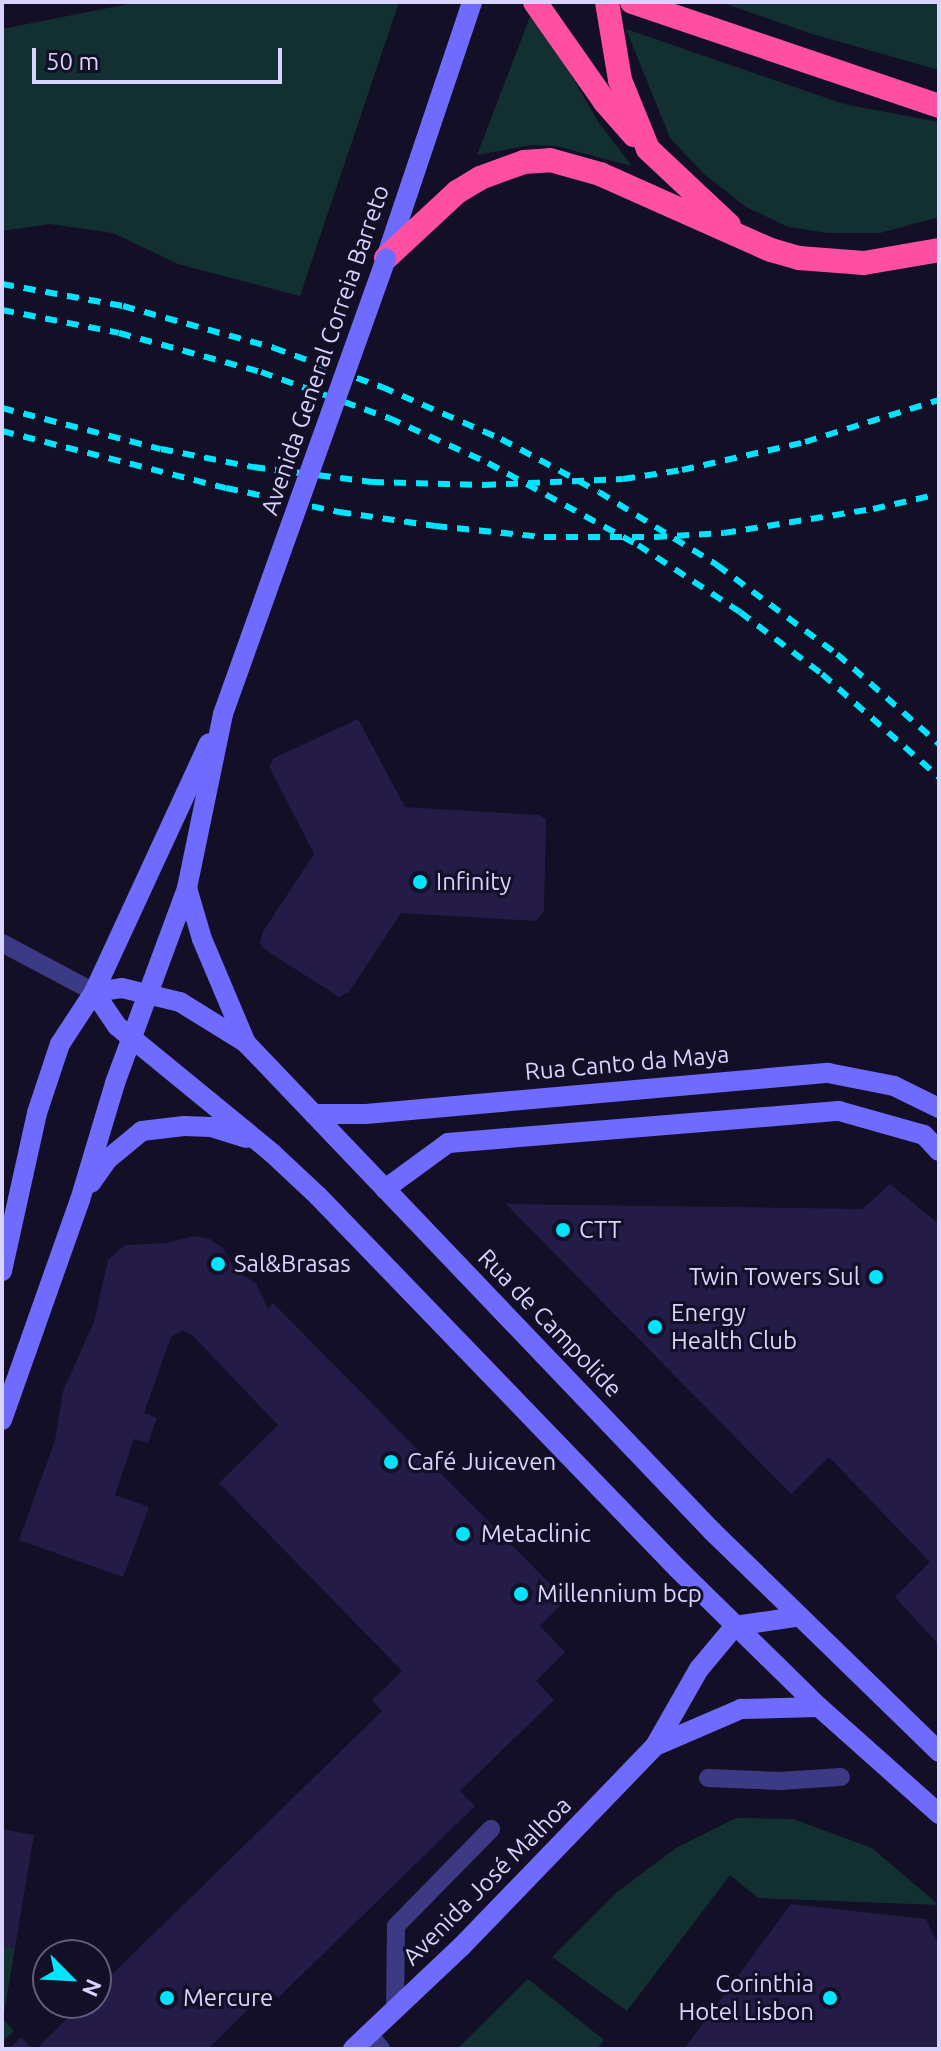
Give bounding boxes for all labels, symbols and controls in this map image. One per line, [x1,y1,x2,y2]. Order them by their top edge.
scale bar [36,32,286,82]
text: 50 m [46,48,99,75]
street label: Avenida General Correia Barreto [255,181,395,519]
place label: Infinity [436,868,511,896]
marker: Infinity [411,873,429,891]
street label: Rua Canto da Maya [524,1040,730,1086]
place label: CTT [579,1216,621,1244]
marker: CTT [554,1221,572,1239]
street label: Rua de Campolide [472,1243,628,1403]
place label: Sal&Brasas [234,1250,351,1278]
marker: Sal&Brasas [209,1255,227,1273]
place label: Twin Towers Sul [689,1263,860,1291]
marker: Twin Towers Sul [867,1268,885,1286]
place label: Energy Health Club [671,1299,797,1355]
marker: Energy Health Club [646,1318,664,1336]
place label: Café Juiceven [407,1448,556,1476]
marker: Café Juiceven [382,1453,400,1471]
place label: Metaclinic [481,1520,591,1548]
marker: Metaclinic [452,1523,474,1545]
place label: Millennium bcp [537,1580,702,1608]
marker: Millennium bcp [512,1585,530,1603]
street label: Avenida José Malhoa [397,1791,577,1971]
north arrow [32,1939,112,2019]
place label: Corinthia Hotel Lisbon [679,1970,814,2026]
text: N [78,1976,107,2001]
place label: Mercure [183,1984,273,2012]
marker: Mercure [158,1989,176,2007]
marker: Corinthia Hotel Lisbon [821,1989,839,2007]

